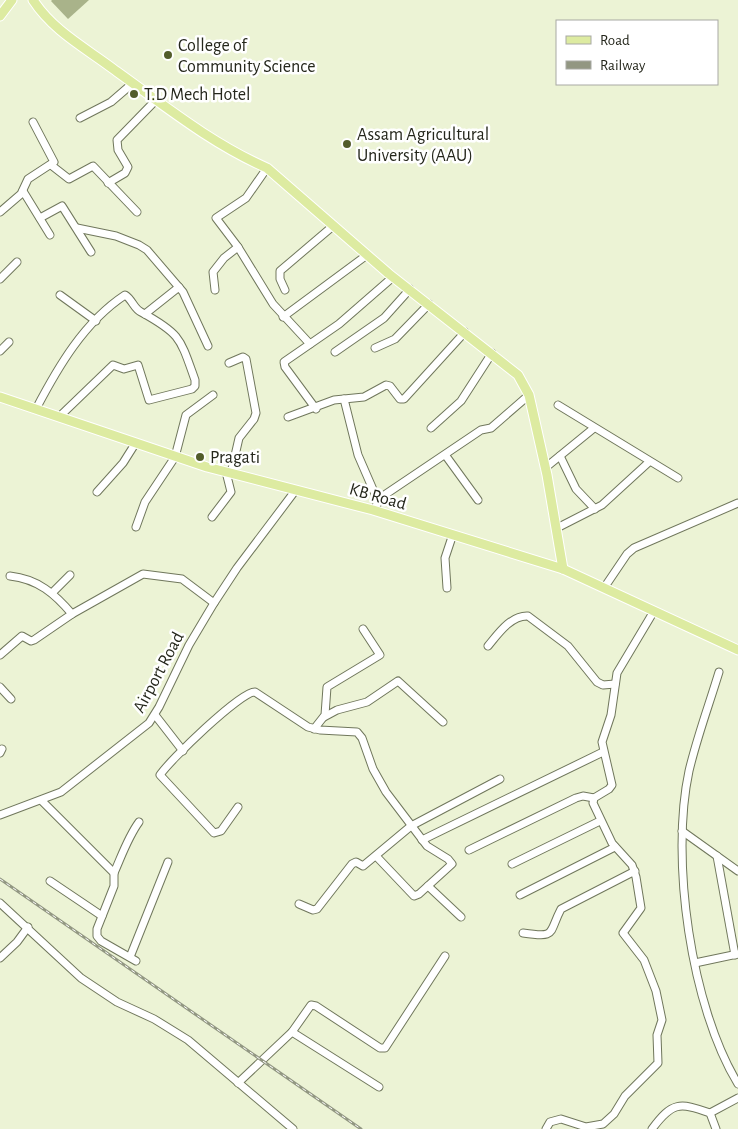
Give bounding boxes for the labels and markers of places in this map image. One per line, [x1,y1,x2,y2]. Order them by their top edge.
place label: College of Community Science [178,37,316,76]
marker: College of Community Science [162,49,174,61]
place label: T.D Mech Hotel [144,86,250,104]
marker: T.D Mech Hotel [128,88,140,100]
place label: Assam Agricultural University (AAU) [357,126,489,165]
marker: Assam Agricultural University (AAU) [341,138,353,150]
place label: Pragati [210,449,260,467]
marker: Pragati [194,451,206,463]

